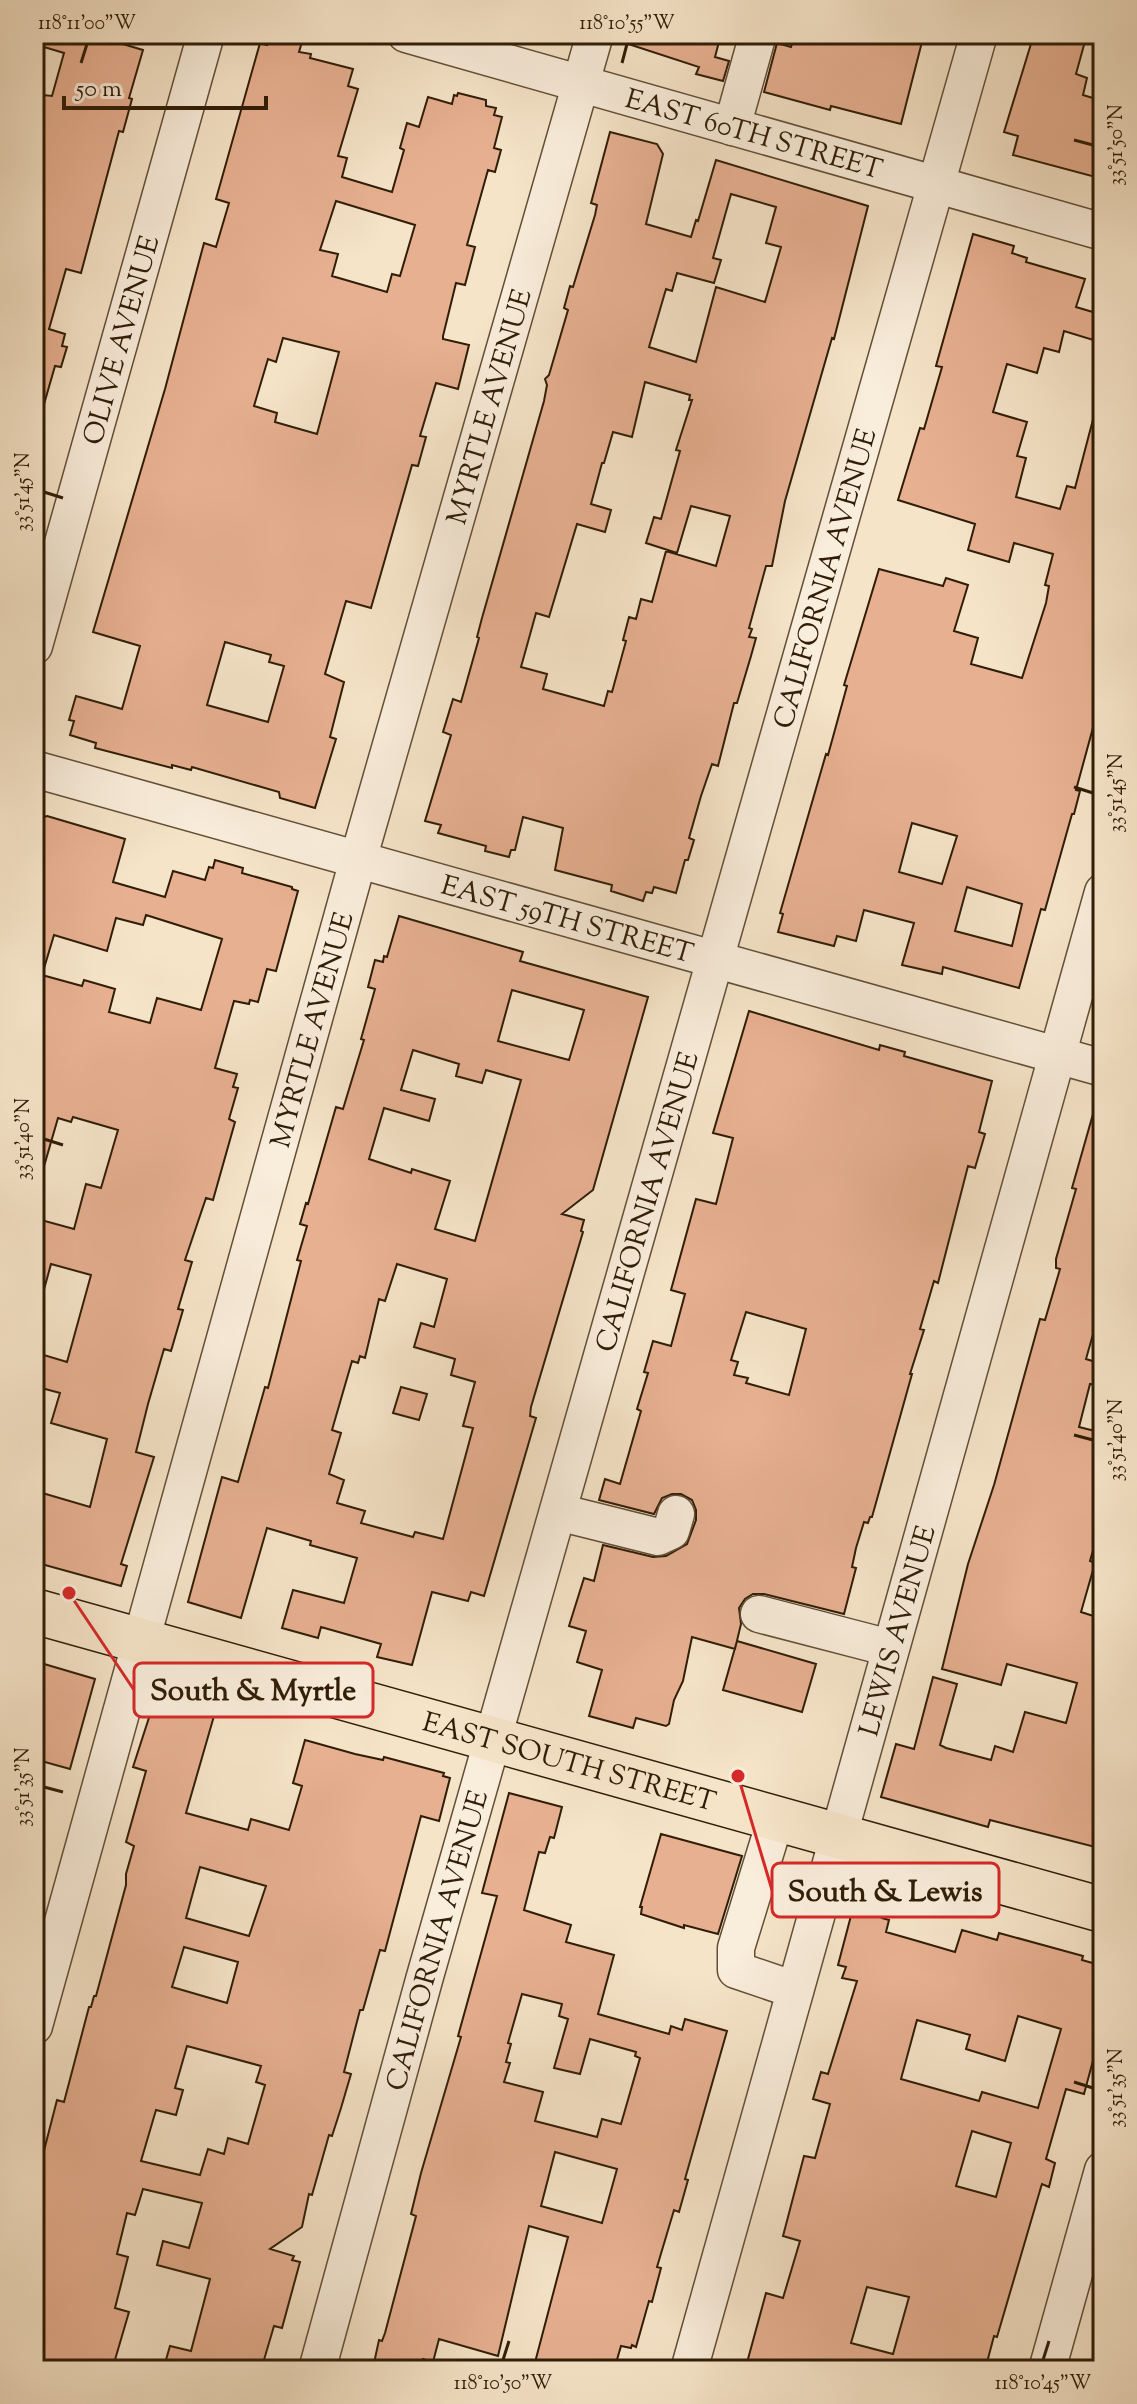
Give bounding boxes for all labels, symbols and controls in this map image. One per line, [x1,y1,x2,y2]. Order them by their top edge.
text: 118°11'00"W [38,10,136,39]
text: 118°10'55"W [579,10,675,39]
scale bar [64,60,266,110]
text: 50 m [74,73,122,107]
street label: EAST 60TH STREET [620,80,887,191]
text: 33°51'50"N [1103,104,1132,186]
street label: OLIVE AVENUE [74,231,171,450]
street label: MYRTLE AVENUE [438,285,544,530]
street label: CALIFORNIA AVENUE [765,424,888,734]
text: 33°51'45"N [10,452,39,532]
text: 33°51'45"N [1103,753,1132,833]
street label: EAST 59TH STREET [436,867,698,976]
street label: MYRTLE AVENUE [262,908,366,1153]
street label: CALIFORNIA AVENUE [587,1047,711,1357]
text: 33°51'40"N [10,1098,39,1180]
text: 33°51'40"N [1103,1399,1132,1481]
street label: LEWIS AVENUE [850,1521,948,1741]
callout: South & Myrtle [134,1663,373,1717]
text: South & Myrtle [150,1671,356,1714]
street label: EAST SOUTH STREET [417,1704,720,1824]
text: 33°51'35"N [10,1747,39,1827]
street label: CALIFORNIA AVENUE [378,1786,500,2096]
callout: South & Lewis [772,1863,999,1917]
text: South & Lewis [788,1872,983,1915]
text: 33°51'35"N [1103,2048,1132,2128]
text: 118°10'50"W [454,2370,552,2399]
text: 118°10'45"W [995,2370,1091,2399]

